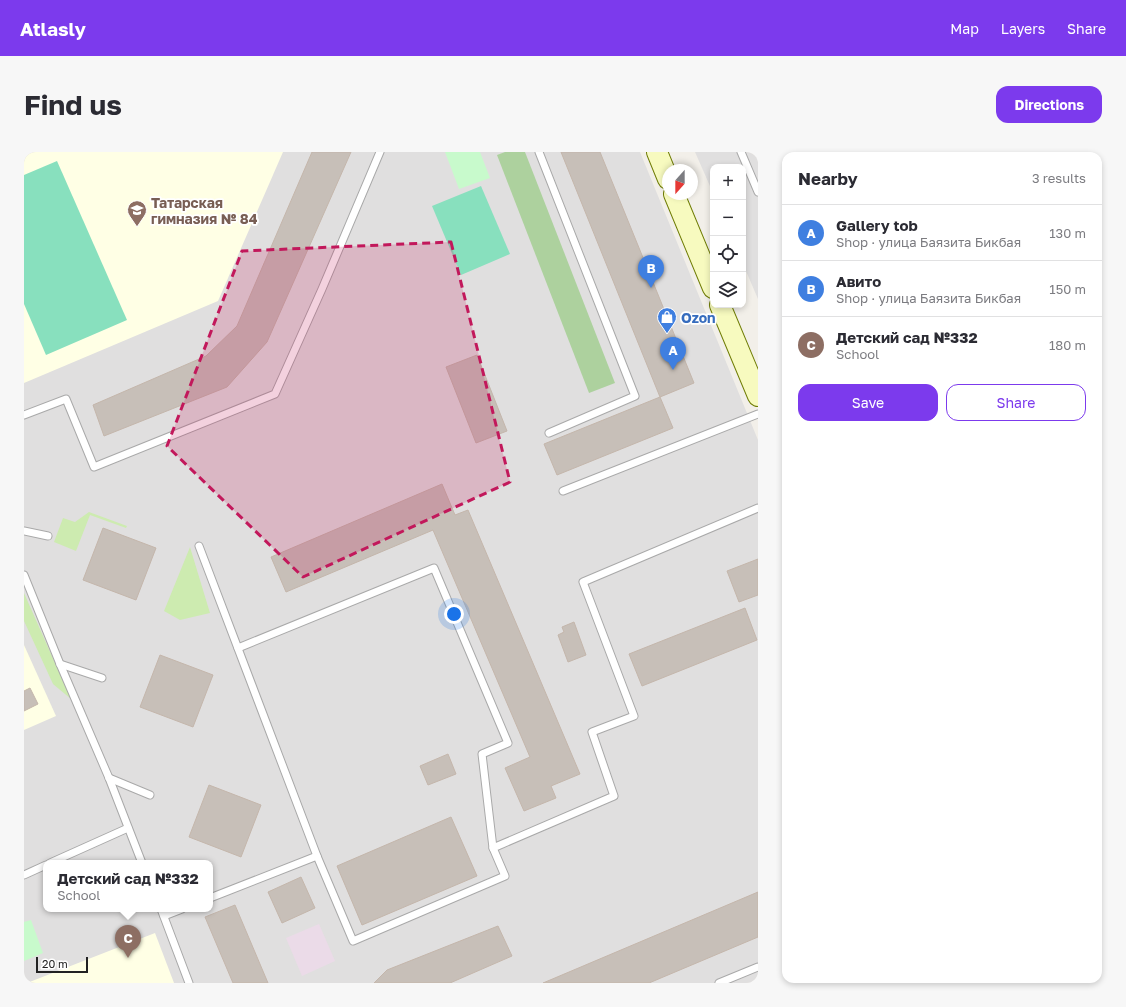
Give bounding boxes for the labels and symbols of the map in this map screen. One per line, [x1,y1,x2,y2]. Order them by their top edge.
north arrow [662,164,698,200]
place label: Татарская гимназия № 84 [151,194,258,227]
school or university icon: Татарская гимназия № 84 [126,199,148,227]
pin: B [638,255,664,288]
shop icon: Ozon [656,306,678,334]
place label: Ozon [681,309,716,326]
pin: A [660,337,686,370]
your location [444,604,464,624]
pin: C [115,925,141,958]
scale bar [36,955,88,974]

